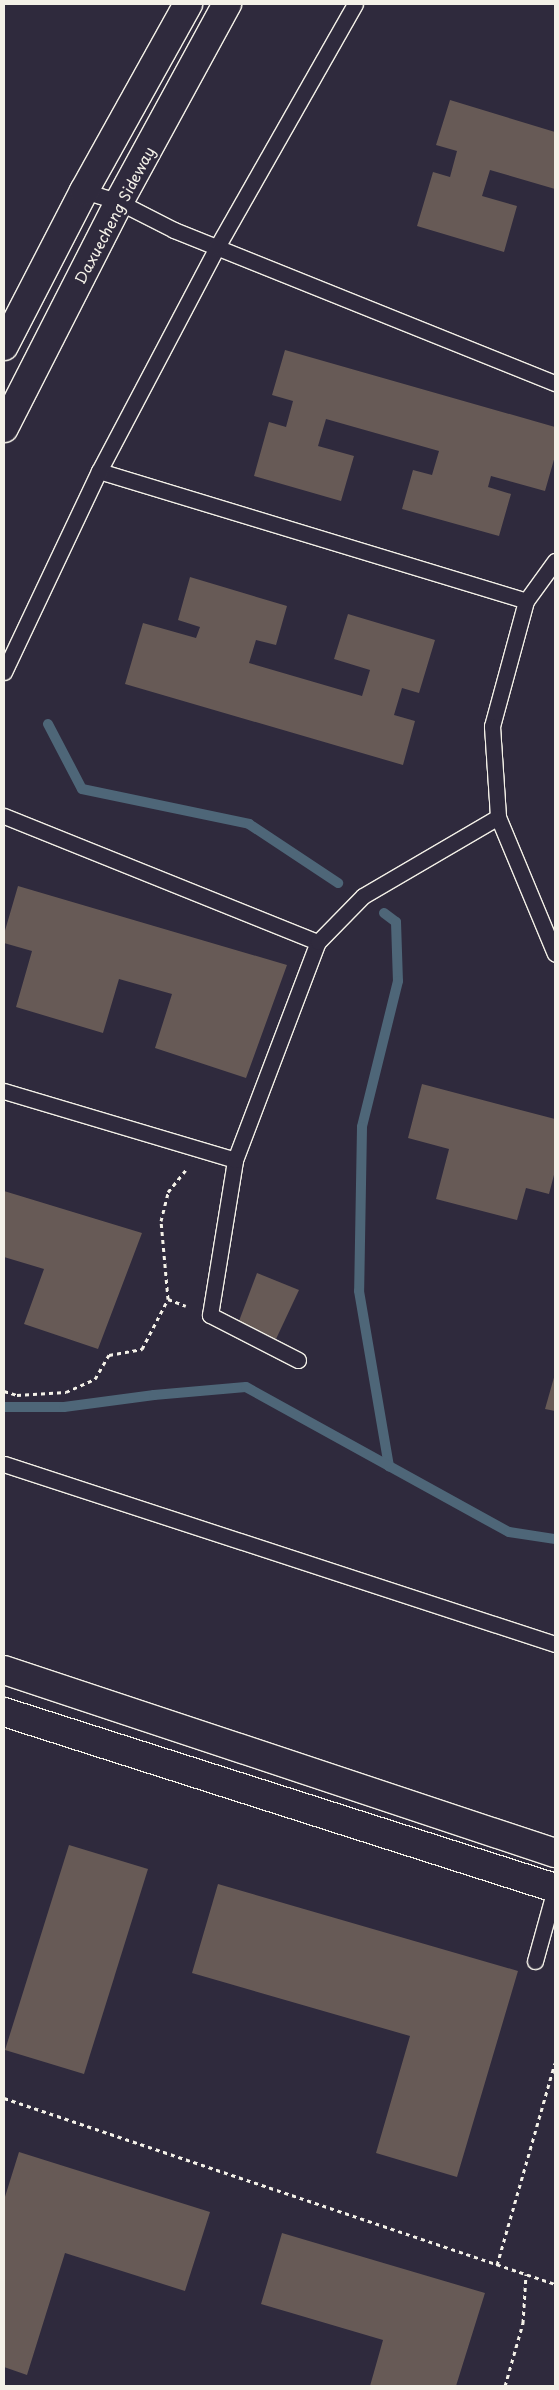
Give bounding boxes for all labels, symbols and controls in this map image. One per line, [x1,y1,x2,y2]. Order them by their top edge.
street label: Daxuecheng Sideway [70,144,158,286]

